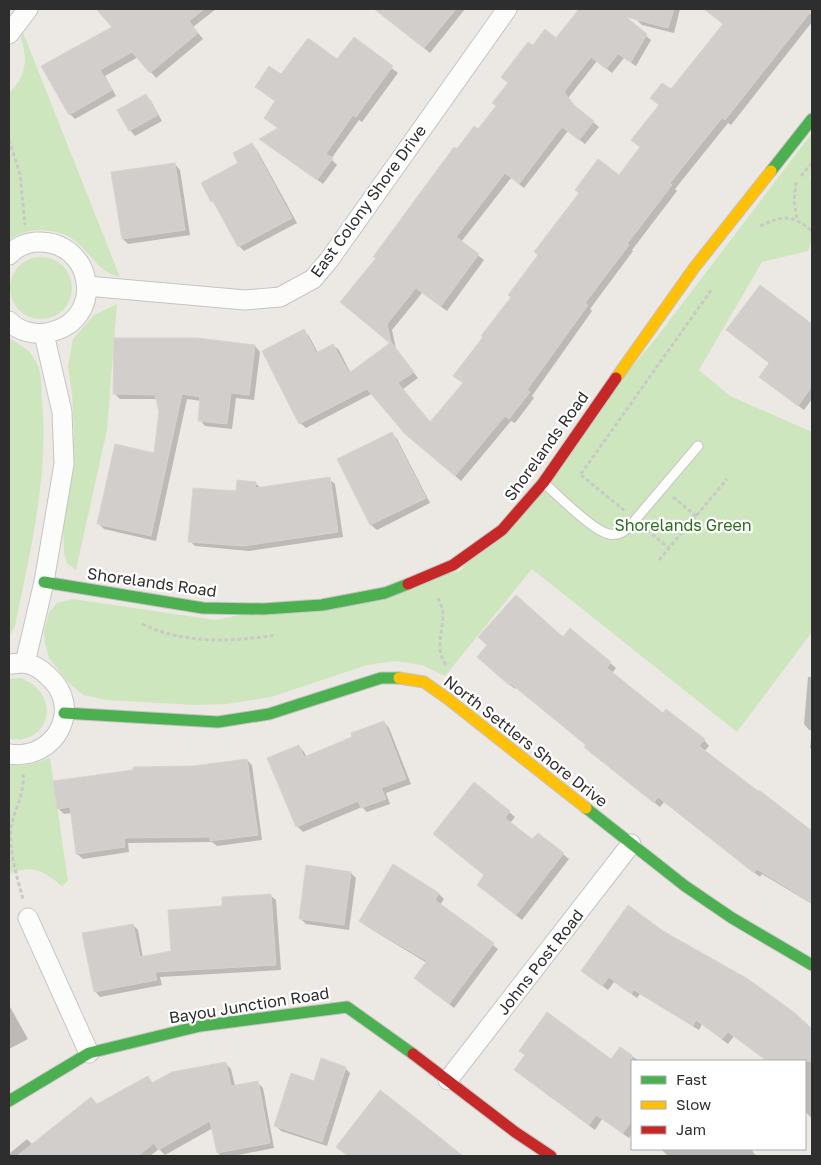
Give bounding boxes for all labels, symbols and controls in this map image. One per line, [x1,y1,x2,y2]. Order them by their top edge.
street label: East Colony Shore Drive [306,121,430,281]
street label: Shorelands Road [500,387,592,505]
park label: Shorelands Green [614,515,752,535]
street label: Shorelands Road [86,563,218,601]
street label: North Settlers Shore Drive [440,671,612,811]
street label: Johns Post Road [493,905,587,1019]
street label: Bayou Junction Road [168,982,330,1028]
legend [631,1060,806,1150]
text: Fast [676,1070,707,1088]
text: Slow [676,1095,711,1113]
text: Jam [676,1120,706,1138]

